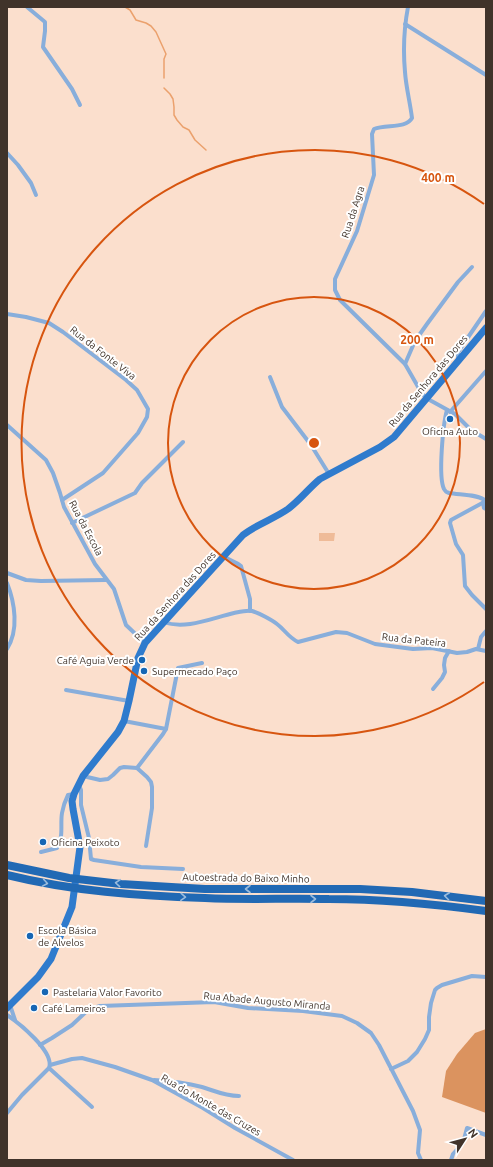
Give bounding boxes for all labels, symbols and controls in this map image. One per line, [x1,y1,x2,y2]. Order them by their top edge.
text: 400 m [421,171,455,184]
street label: Rua da Agra [339,185,367,239]
street label: Rua da Fonte Viva [68,324,138,382]
street label: Rua da Senhora das Dores [386,333,470,429]
text: 200 m [400,333,434,346]
marker: Oficina Auto [445,414,455,424]
place label: Oficina Auto [422,426,478,437]
centre of rings [307,436,321,450]
street label: Rua da Escola [67,499,105,557]
street label: Rua da Senhora das Dores [132,549,218,643]
street label: Rua da Pateira [381,631,447,649]
place label: Café Aguia Verde [57,655,134,666]
marker: Café Aguia Verde [137,655,147,665]
marker: Supermecado Paço [139,666,149,676]
place label: Supermecado Paço [152,666,238,677]
marker: Oficina Peixoto [38,837,48,847]
place label: Oficina Peixoto [51,837,120,848]
street label: Autoestrada do Baixo Minho [182,871,310,885]
one-way arrow [42,879,48,887]
one-way arrow [115,879,121,888]
one-way arrow [245,884,251,893]
one-way arrow [444,892,450,901]
one-way arrow [180,893,186,902]
one-way arrow [310,895,316,903]
place label: Escola Básica de Alvelos [38,925,97,948]
marker: Escola Básica de Alvelos [25,931,35,941]
marker: Pastelaria Valor Favorito [40,987,50,997]
place label: Pastelaria Valor Favorito [53,987,162,998]
street label: Rua Abade Augusto Miranda [203,990,331,1012]
marker: Café Lameiros [29,1003,39,1013]
place label: Café Lameiros [42,1003,106,1014]
street label: Rua do Monte das Cruzes [159,1072,263,1138]
north arrow [445,1119,485,1159]
text: N [466,1126,480,1140]

